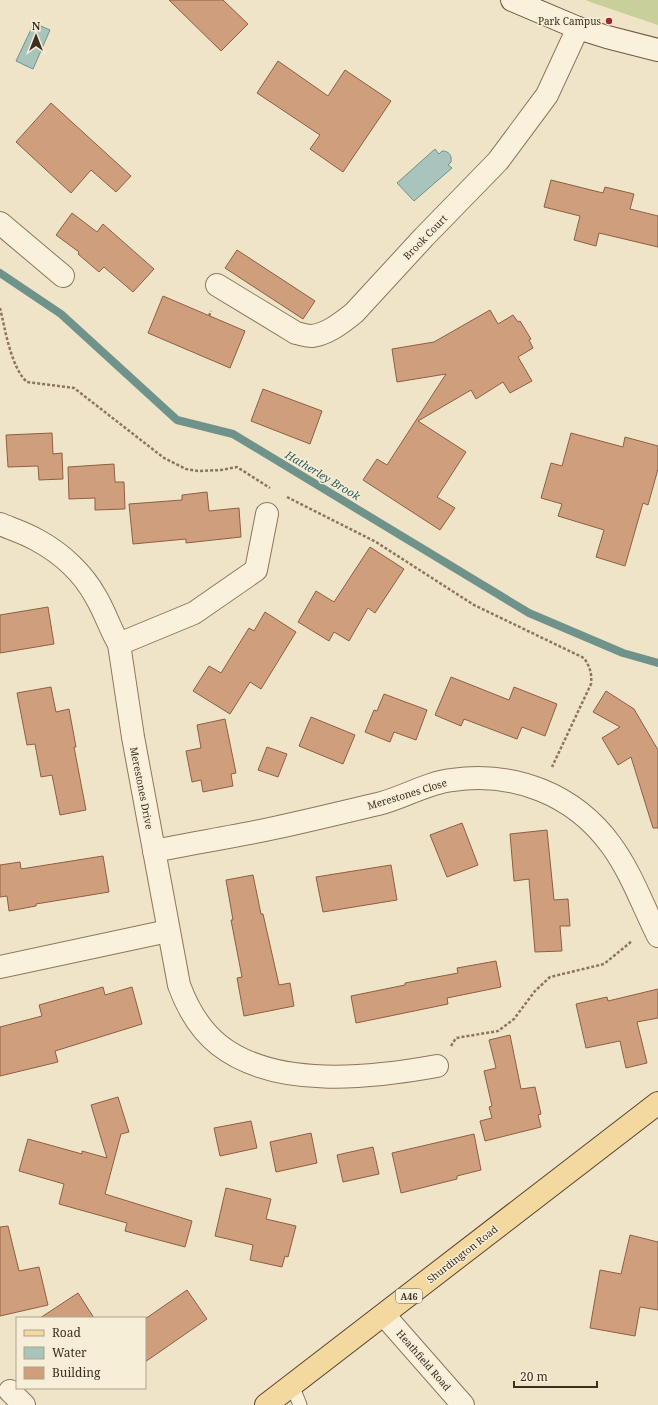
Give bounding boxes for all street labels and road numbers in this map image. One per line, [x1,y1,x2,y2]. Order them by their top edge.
street label: Brook Court [400,211,450,263]
street label: Merestones Drive [127,746,157,830]
street label: Merestones Close [366,775,448,813]
street label: Shurdington Road [424,1222,500,1286]
road number: A46 [396,1289,422,1303]
street label: Heathfield Road [394,1326,454,1394]

